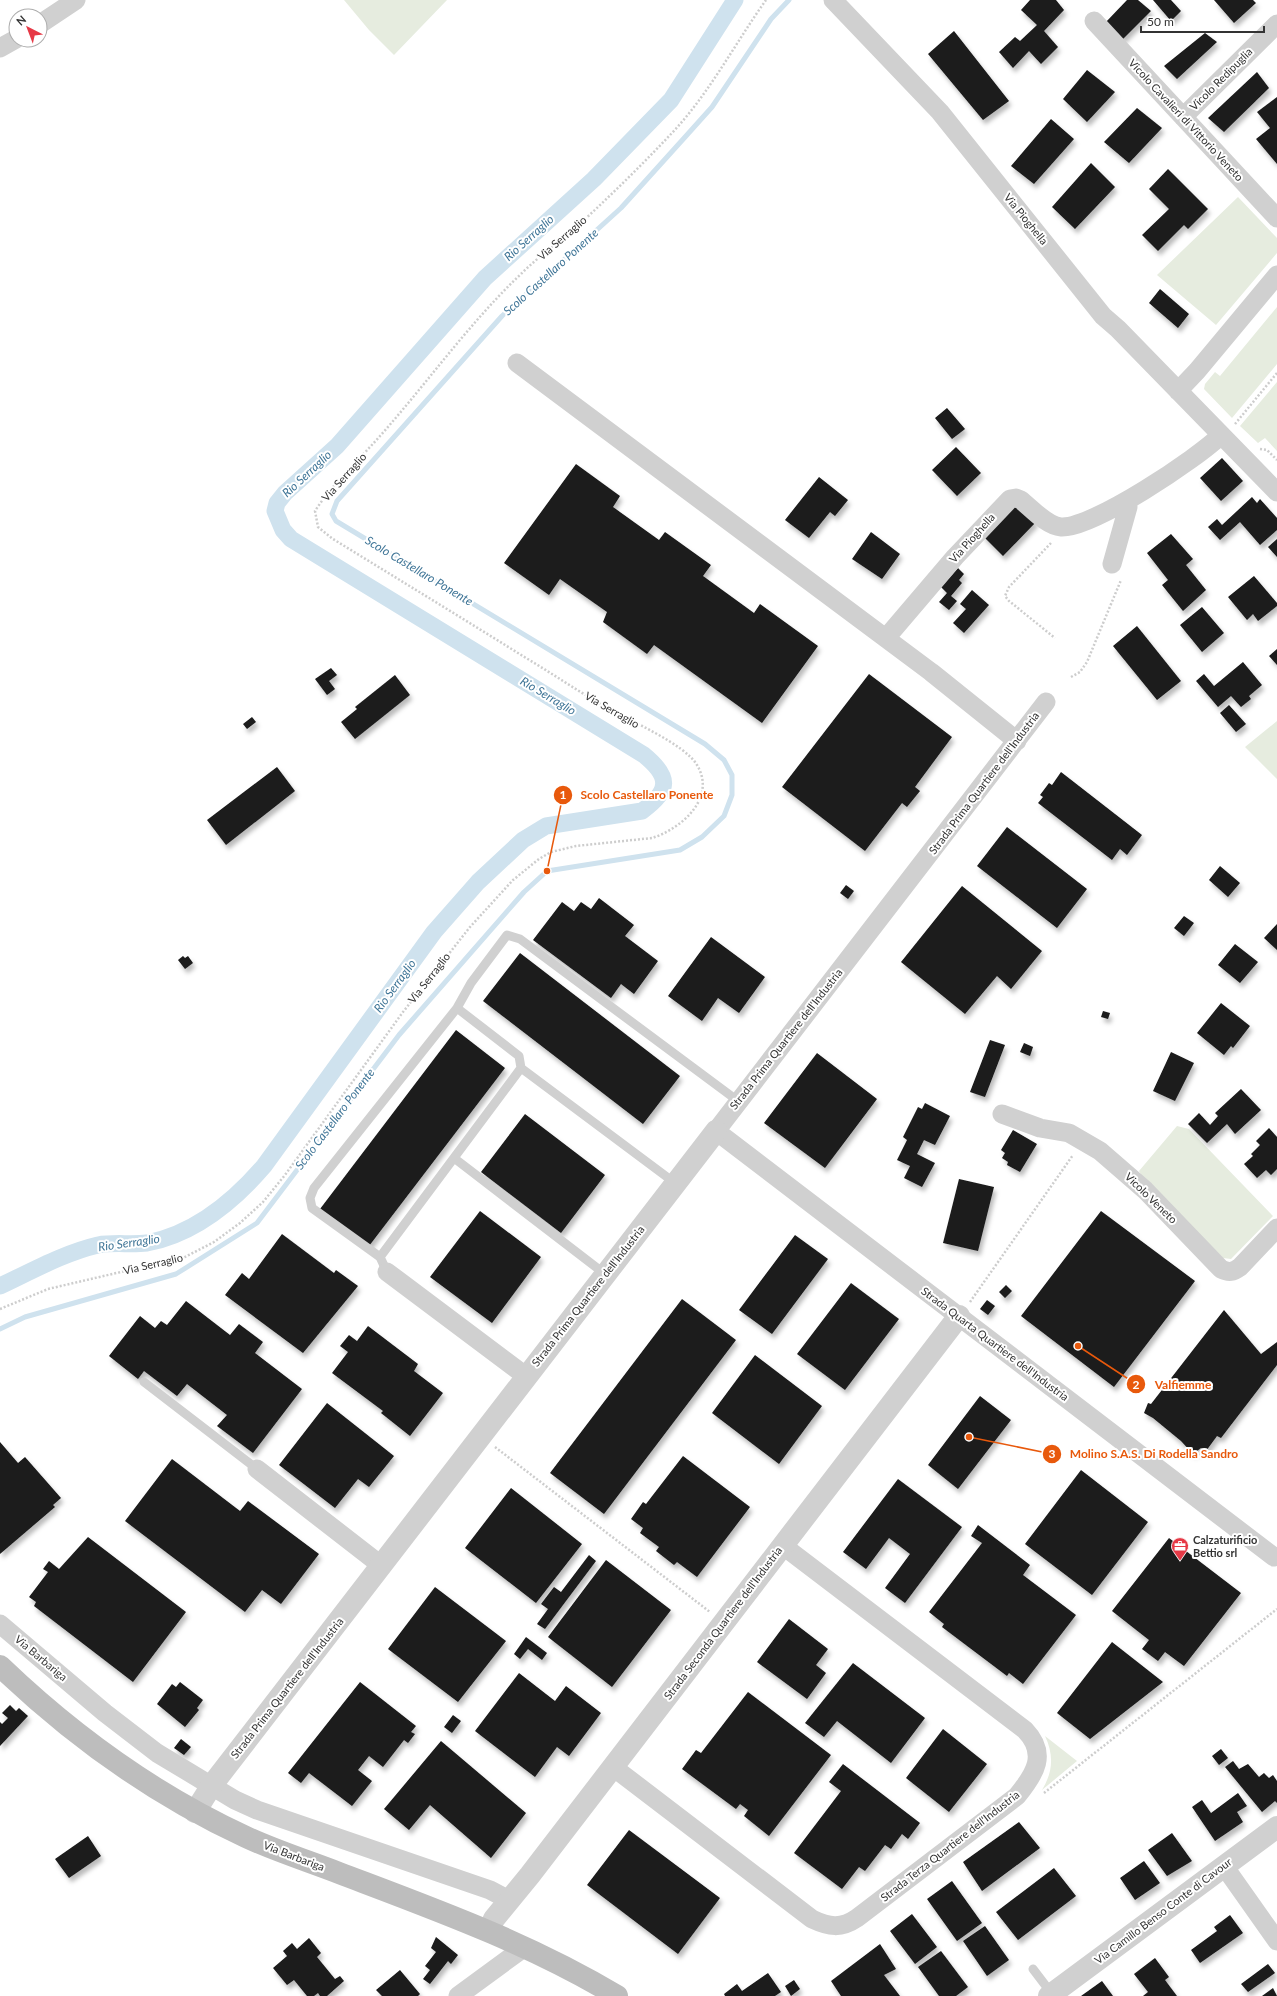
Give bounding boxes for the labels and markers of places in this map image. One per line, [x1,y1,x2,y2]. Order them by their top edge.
callout: Scolo Castellaro Ponente [553,783,722,807]
callout: Valfiemme [1126,1372,1219,1396]
callout: Molino S.A.S. Di Rodella Sandro [1042,1442,1246,1466]
place label: Calzaturificio Bettio srl [1193,1533,1257,1559]
office icon: Calzaturificio Bettio srl [1170,1536,1190,1561]

